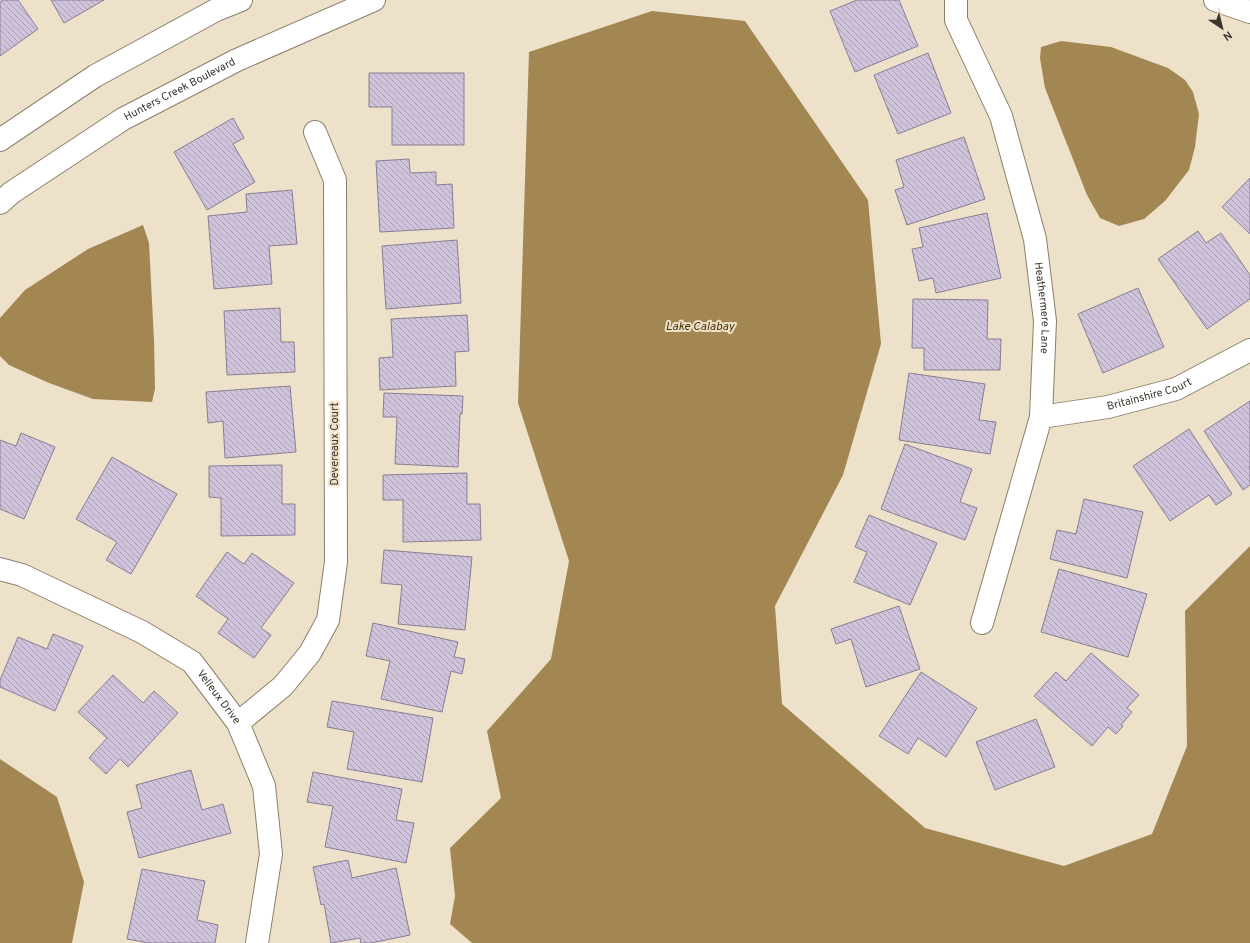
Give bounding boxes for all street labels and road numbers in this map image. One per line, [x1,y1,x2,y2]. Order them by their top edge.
street label: Hunters Creek Boulevard [122,55,238,124]
street label: Heathermere Lane [1031,261,1052,354]
street label: Britainshire Court [1105,375,1194,414]
street label: Devereaux Court [328,402,342,486]
street label: Velleux Drive [194,667,244,727]

